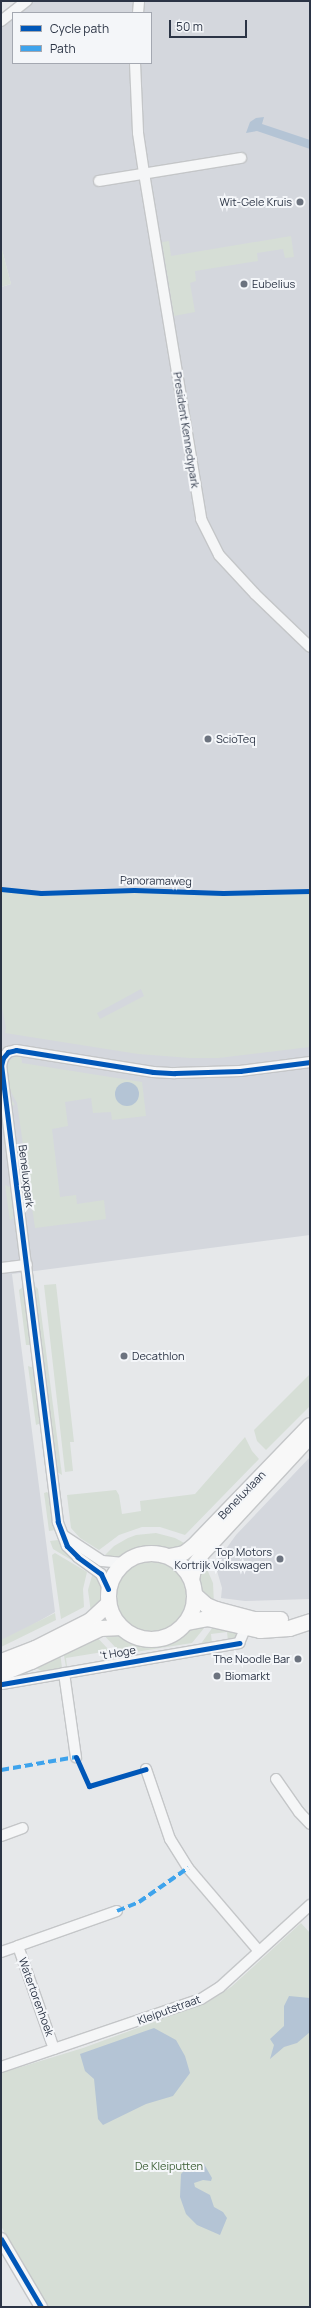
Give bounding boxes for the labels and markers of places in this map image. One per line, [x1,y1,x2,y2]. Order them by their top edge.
place label: Wit-Gele Kruis [220,195,292,209]
marker: Wit-Gele Kruis [295,197,305,207]
place label: Eubelius [252,277,295,291]
marker: Eubelius [239,279,249,289]
place label: ScioTeq [216,732,256,746]
marker: ScioTeq [203,734,213,744]
place label: Decathlon [132,1349,185,1363]
marker: Decathlon [119,1351,129,1361]
place label: Top Motors Kortrijk Volkswagen [175,1546,272,1572]
marker: Top Motors Kortrijk Volkswagen [275,1554,285,1564]
place label: The Noodle Bar [213,1652,290,1666]
marker: The Noodle Bar [293,1654,303,1664]
place label: Biomarkt [225,1669,270,1683]
marker: Biomarkt [212,1671,222,1681]

